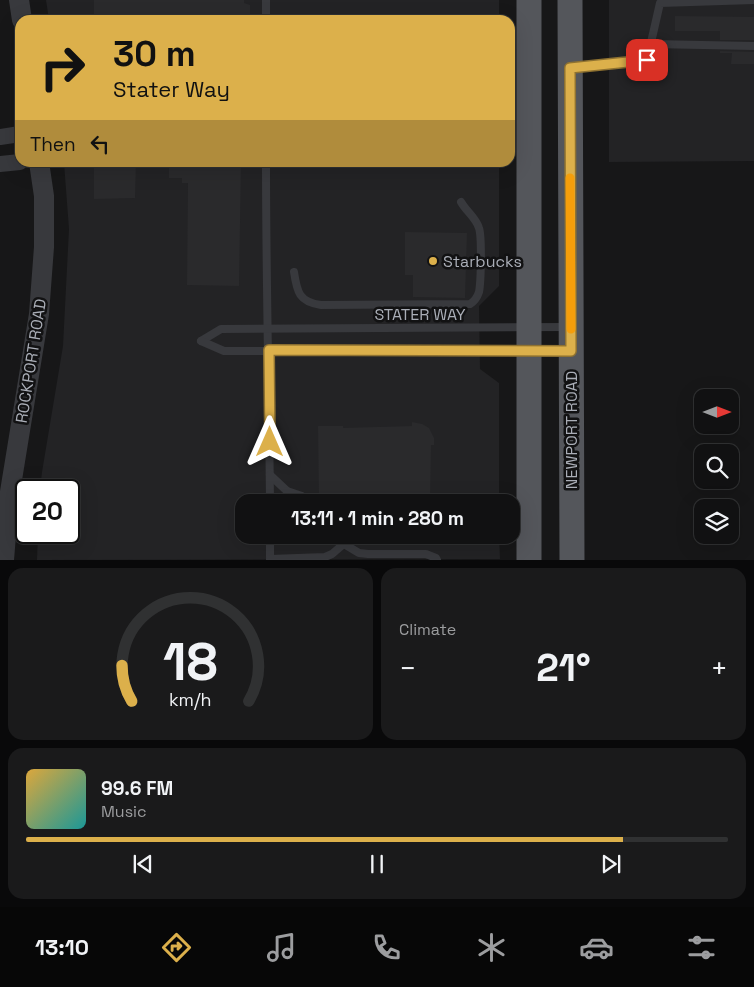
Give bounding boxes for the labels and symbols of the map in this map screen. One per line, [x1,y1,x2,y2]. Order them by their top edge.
pin [626,39,668,81]
place label: Starbucks [443,251,522,272]
marker: Starbucks [427,255,439,267]
street label: ROCKPORT ROAD [11,297,51,425]
street label: STATER WAY [374,304,466,325]
street label: NEWPORT ROAD [561,371,582,489]
north arrow [694,389,739,434]
position arrow [243,415,295,467]
speed limit sign: 20 [15,479,80,544]

